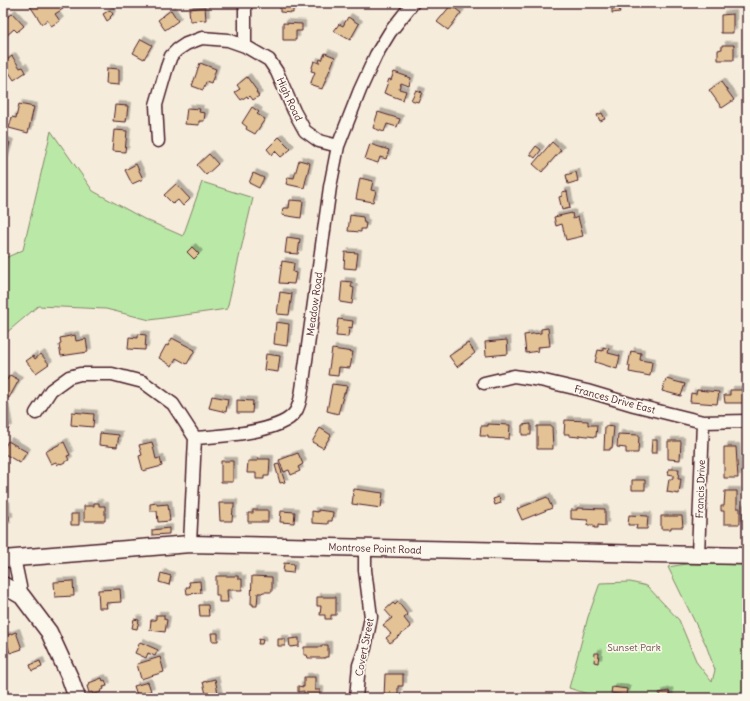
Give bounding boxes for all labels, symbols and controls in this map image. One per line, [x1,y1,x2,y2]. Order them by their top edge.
street label: High Road [274,75,305,123]
street label: Meadow Road [304,271,325,337]
street label: Frances Drive East [573,382,657,417]
street label: Francis Drive [693,459,708,519]
street label: Montrose Point Road [328,540,422,557]
street label: Covert Street [352,616,377,677]
park label: Sunset Park [607,641,661,654]

